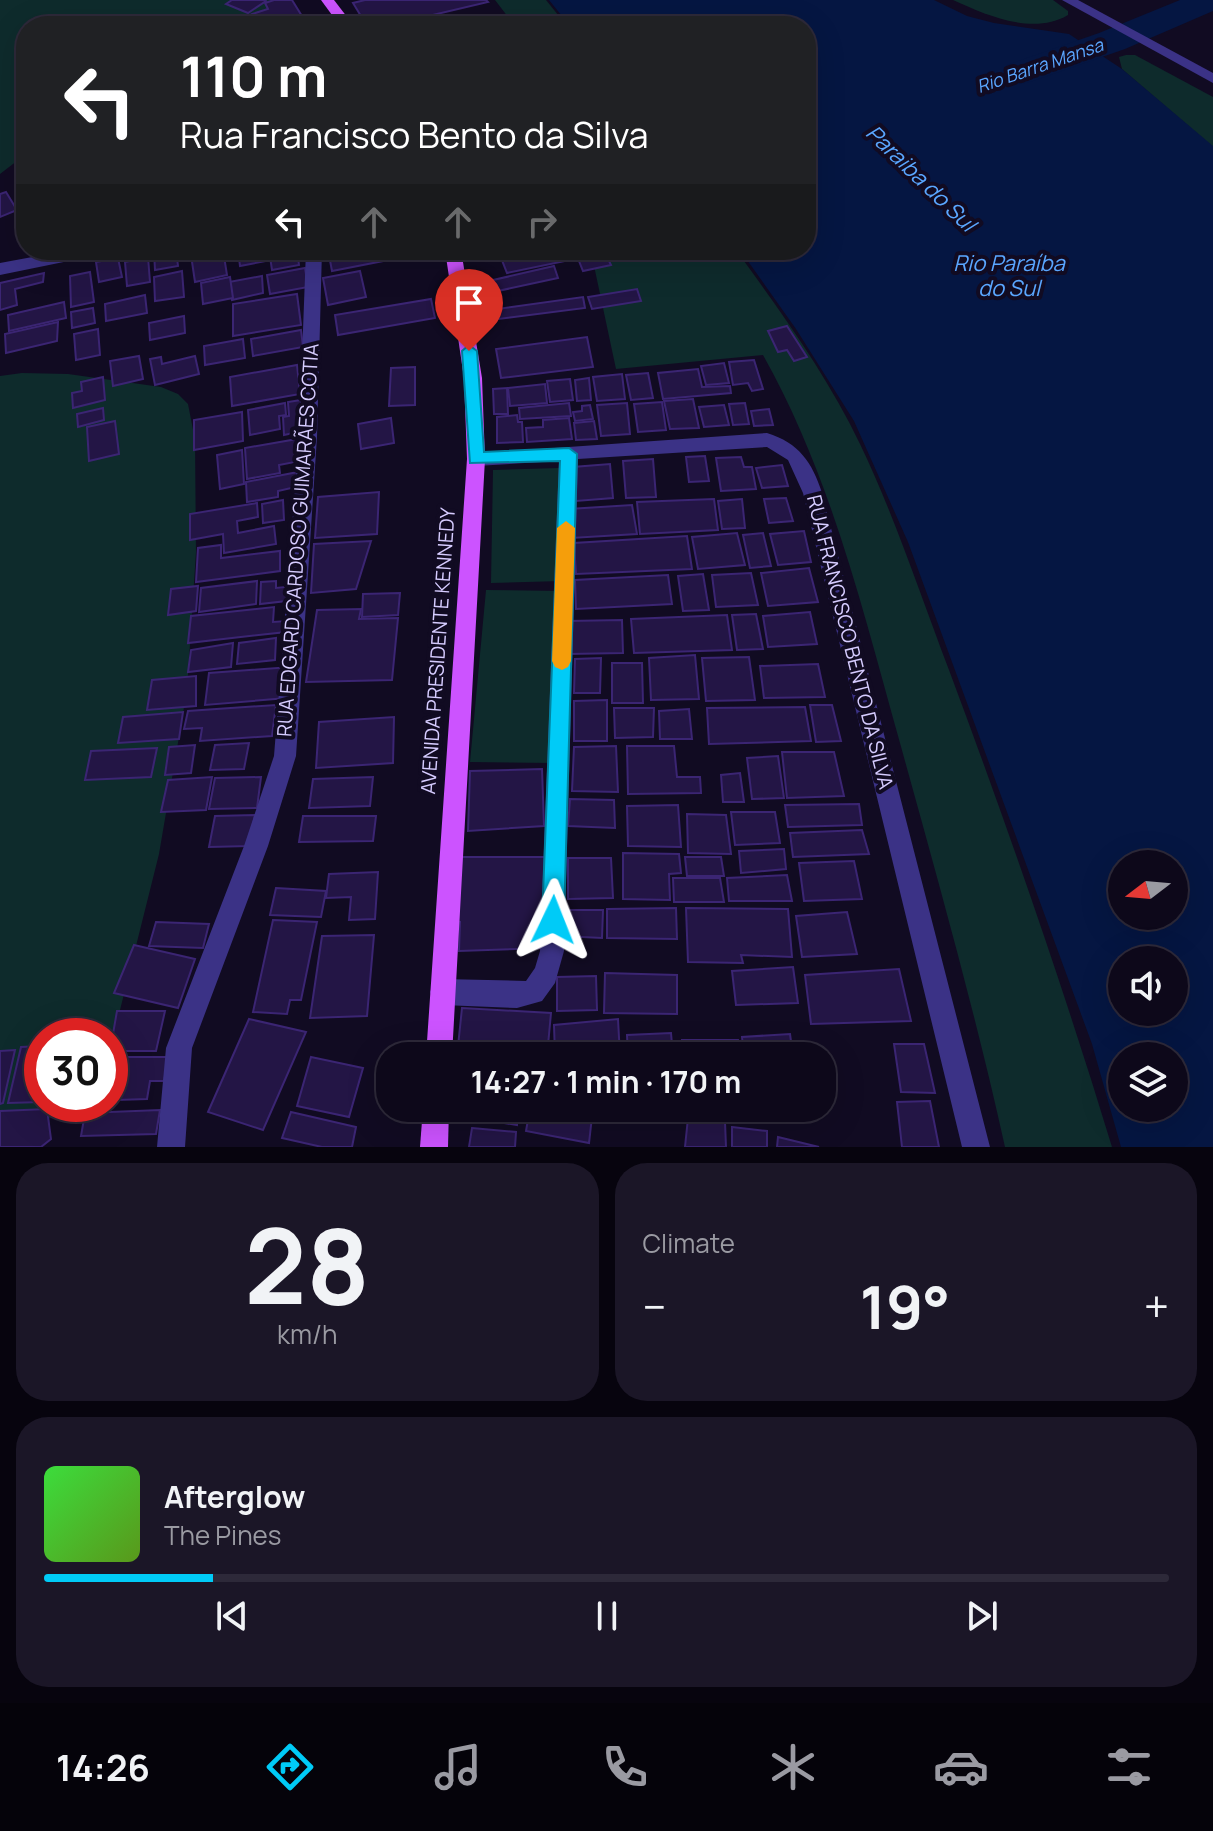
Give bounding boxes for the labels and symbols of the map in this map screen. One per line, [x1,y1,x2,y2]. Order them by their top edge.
water label: Rio Barra Mansa [973,32,1107,98]
water label: Paraiba do Sul [860,118,984,240]
water label: Rio Paraíba do Sul [953,248,1067,303]
pin [435,269,503,351]
street label: RUA EDGARD CARDOSO GUIMARÃES COTIA [270,342,325,738]
street label: RUA FRANCISCO BENTO DA SILVA [801,492,900,792]
street label: AVENIDA PRESIDENTE KENNEDY [414,506,461,795]
north arrow [1108,850,1188,930]
position arrow [511,878,595,962]
speed limit sign: 30 [24,1018,128,1122]

